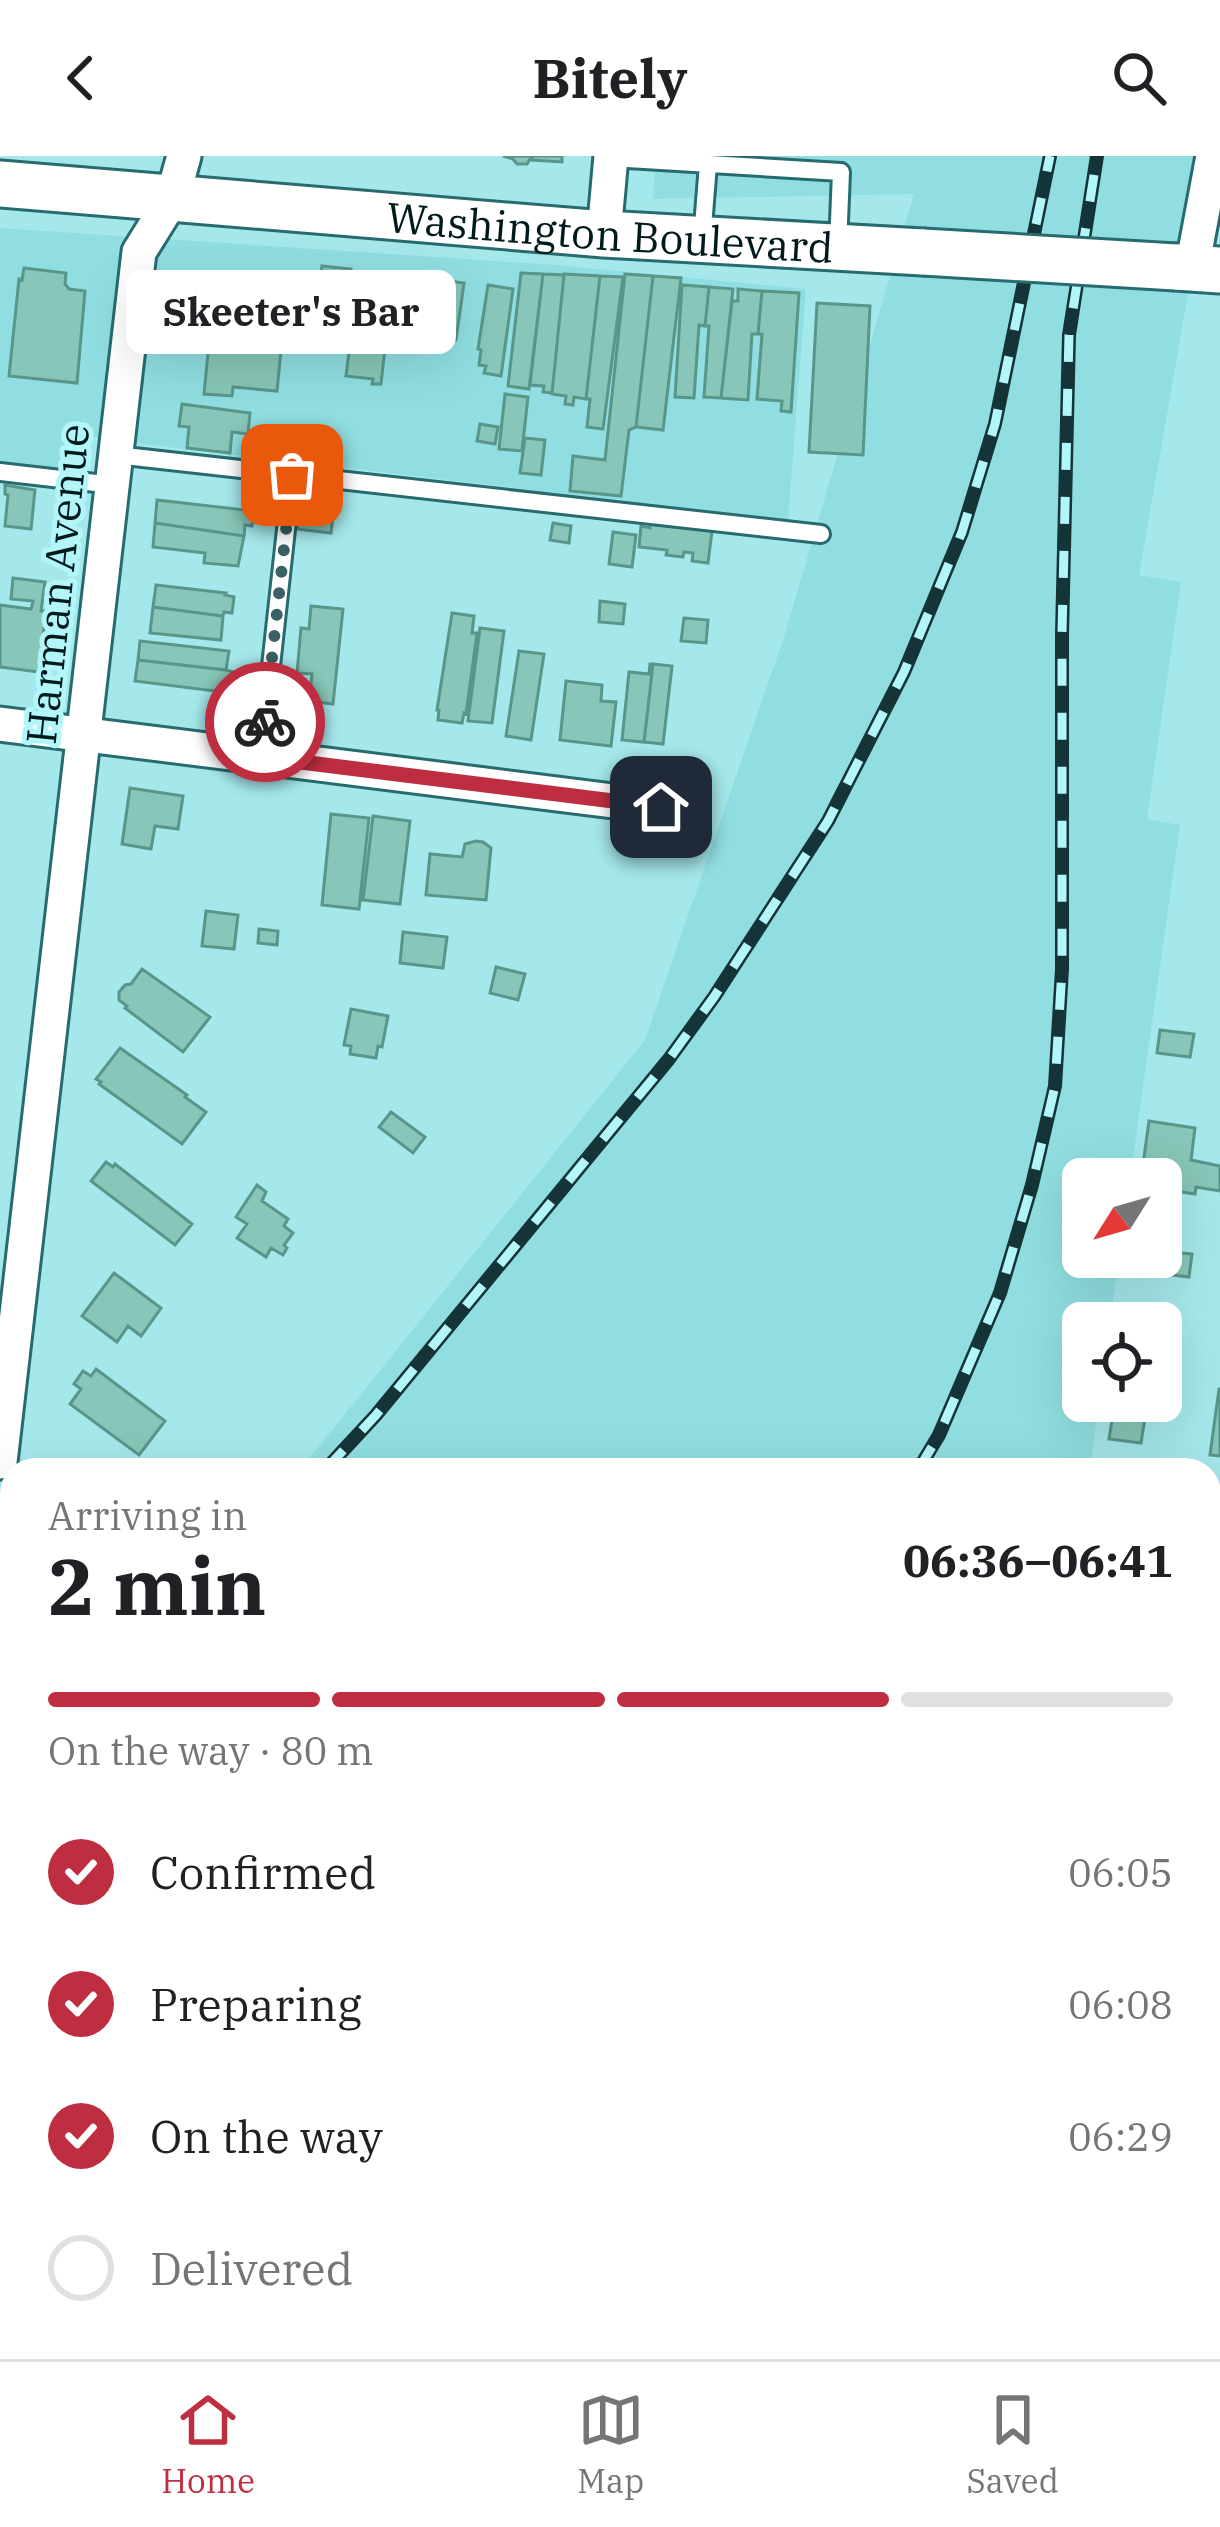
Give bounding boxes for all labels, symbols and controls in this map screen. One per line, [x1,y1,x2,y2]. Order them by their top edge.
text: Bitely [532,43,688,113]
icon: back [48,45,114,111]
icon: search [1106,45,1172,111]
street label: Washington Boulevard [385,189,835,274]
callout: Skeeter's Bar [127,271,457,355]
text: Skeeter's Bar [163,286,419,337]
street label: Harman Avenue [13,421,101,747]
pin [241,424,343,526]
icon: bag [259,442,325,508]
courier [205,662,325,782]
icon: bike [232,689,298,755]
pin [610,756,712,858]
icon: home [628,774,694,840]
north arrow [1062,1158,1182,1278]
map controls [1062,1158,1182,1422]
button: locate [1062,1302,1182,1422]
text: Arriving in [48,1490,247,1541]
text: 06:36–06:41 [903,1531,1173,1589]
text: 2 min [48,1535,266,1636]
text: On the way · 80 m [48,1725,373,1776]
icon: check [48,1839,114,1905]
text: Confirmed [150,1843,376,1901]
text: 06:05 [1068,1847,1173,1898]
icon: check [48,1971,114,2037]
text: Preparing [150,1975,362,2033]
text: 06:08 [1068,1979,1173,2030]
icon: check [48,2103,114,2169]
text: On the way [150,2107,383,2165]
text: 06:29 [1068,2111,1173,2162]
text: Delivered [150,2239,353,2297]
tab: Home [161,2387,255,2502]
tab: Map [577,2387,644,2502]
tab: Saved [966,2387,1059,2502]

